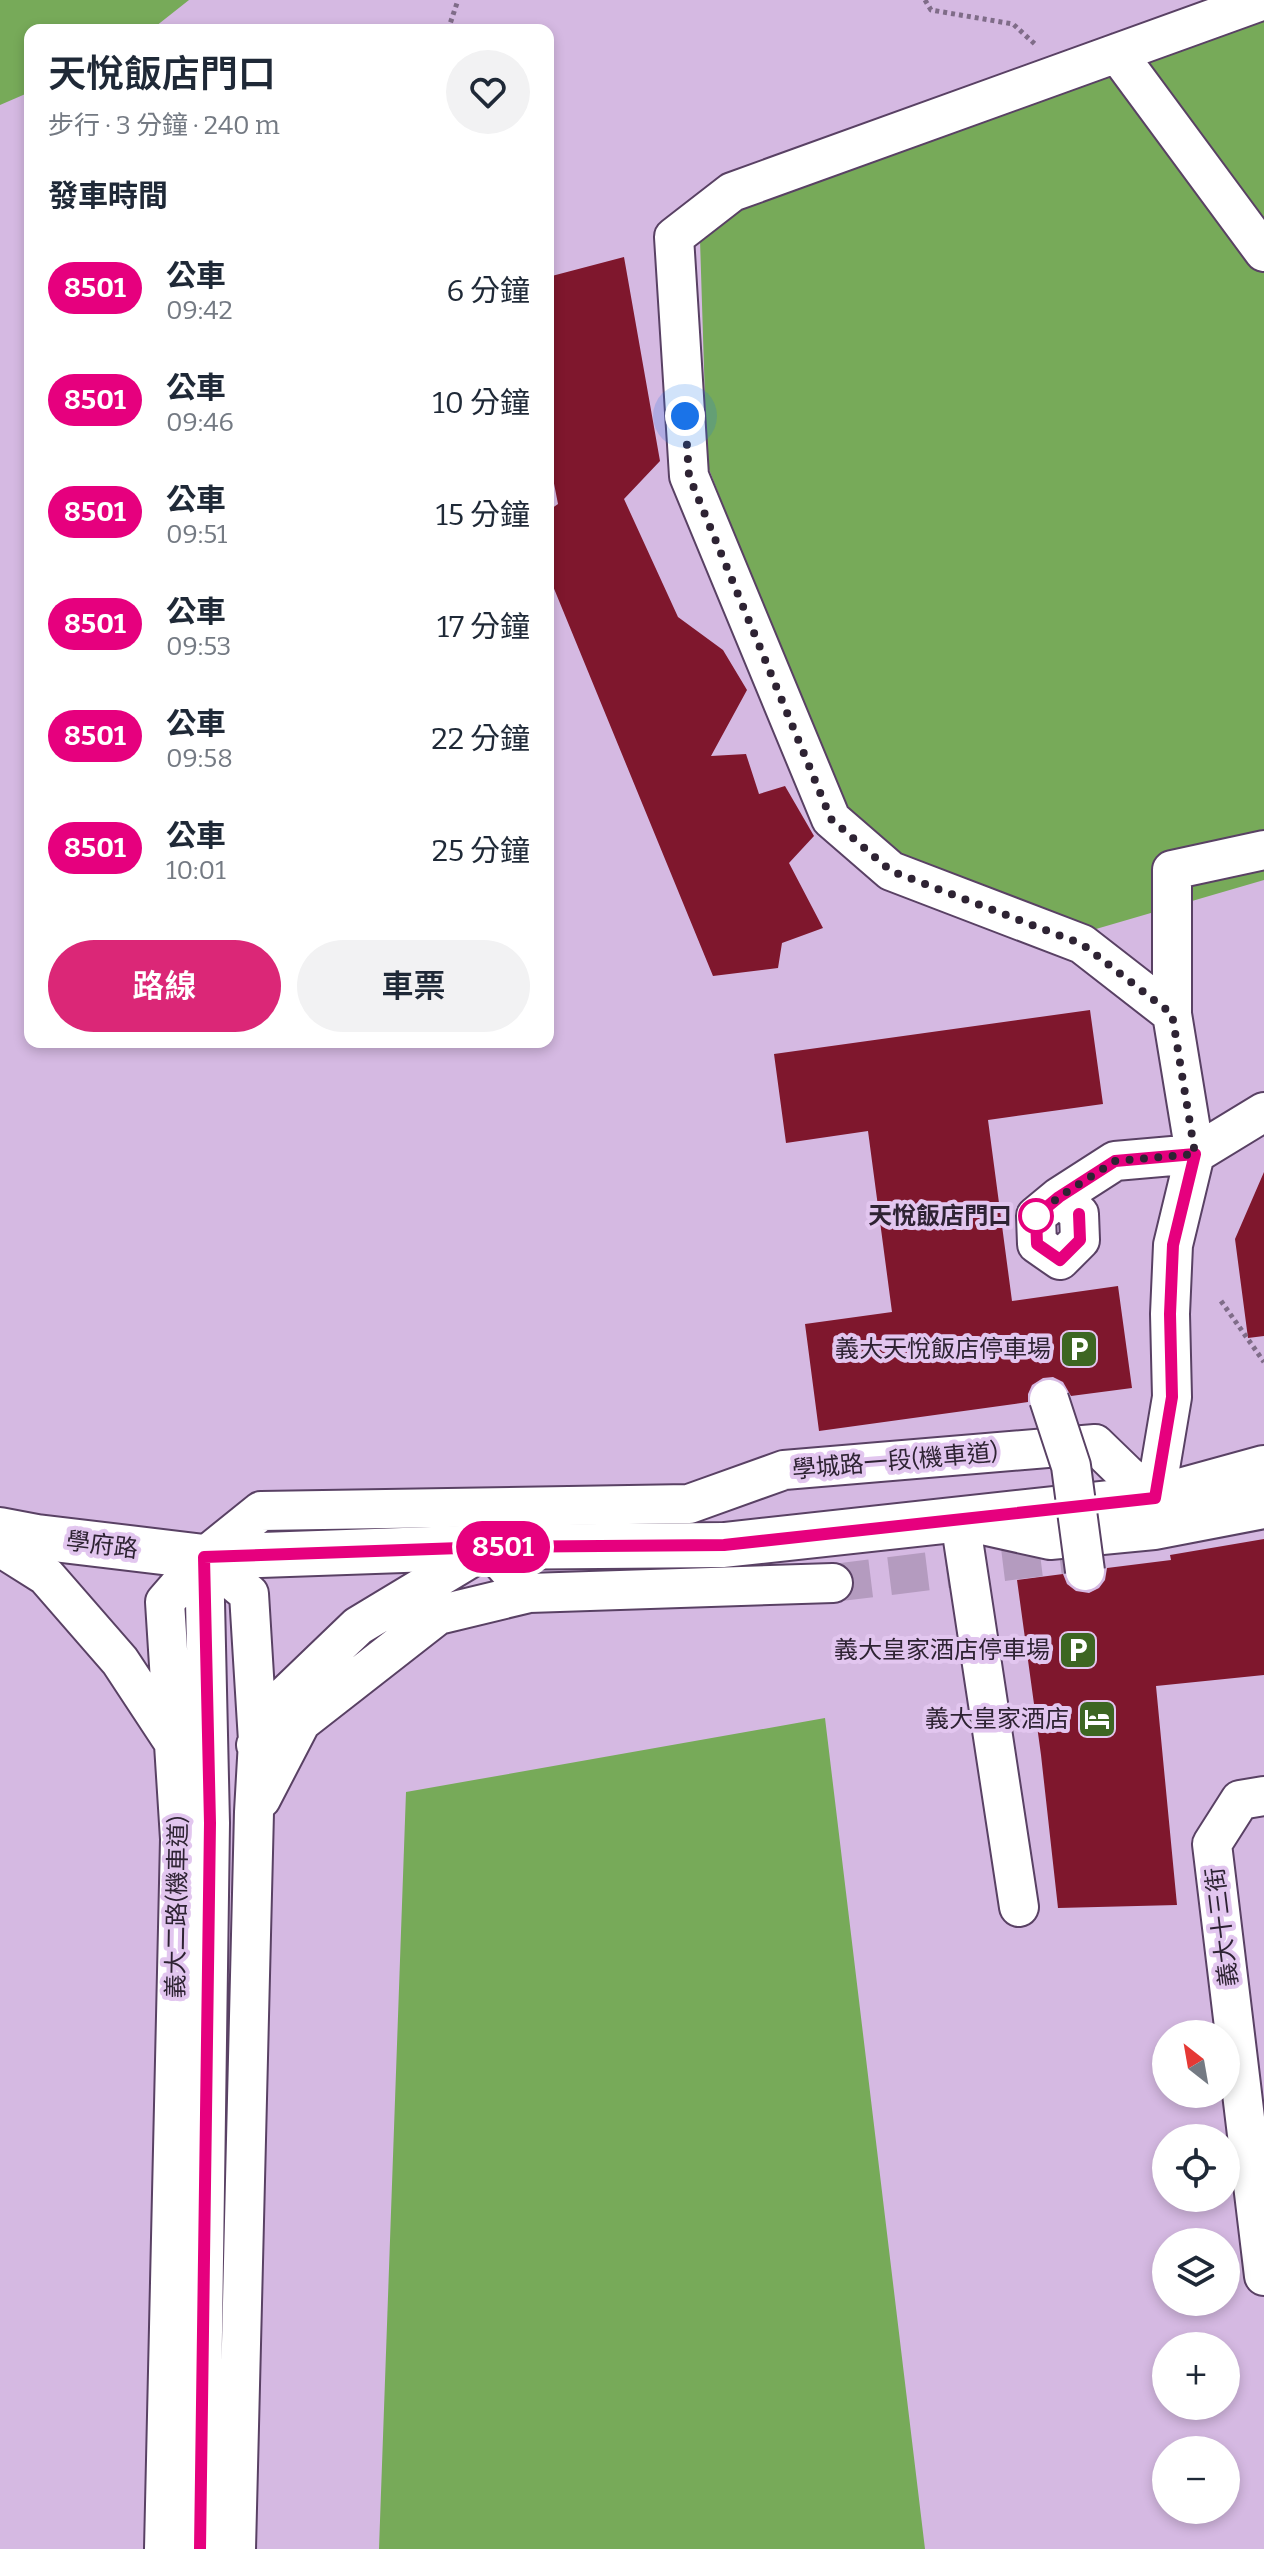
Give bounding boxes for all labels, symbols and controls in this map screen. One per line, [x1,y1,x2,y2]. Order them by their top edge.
button: heart [446,50,530,134]
text: 天悅飯店門口 [48,51,276,97]
text: 步行 · 3 分鐘 · 240 m [48,110,280,141]
text: 發車時間 [48,178,168,214]
text: 公車 [166,258,226,294]
text: 8501 [64,271,126,304]
text: 6 分鐘 [446,273,530,309]
text: 09:42 [166,295,233,326]
text: 公車 [166,370,226,406]
text: 8501 [64,383,126,416]
text: 10 分鐘 [433,385,530,421]
your location [665,396,705,436]
text: 09:46 [166,407,234,438]
text: 公車 [166,482,226,518]
text: 8501 [64,495,126,528]
text: 15 分鐘 [436,497,530,533]
text: 09:51 [166,519,227,550]
text: 公車 [166,594,226,630]
text: 8501 [64,607,126,640]
text: 17 分鐘 [437,609,530,645]
text: 09:53 [166,631,231,662]
text: 公車 [166,706,226,742]
text: 8501 [64,719,126,752]
text: 22 分鐘 [431,721,530,757]
text: 09:58 [166,743,233,774]
text: 公車 [166,818,226,854]
text: 8501 [64,831,126,864]
text: 25 分鐘 [432,833,530,869]
text: 10:01 [166,855,226,886]
button: 路線 [48,940,281,1032]
button: 車票 [297,940,530,1032]
marker: 天悅飯店門口 [1019,1199,1053,1233]
place label: 天悅飯店門口 [868,1202,1012,1230]
parking icon: 義大天悅飯店停車場 [1058,1328,1100,1370]
place label: 義大天悅飯店停車場 [835,1335,1051,1363]
street label: 學城路一段(機車道) [791,1438,999,1484]
line badge: 8501 [447,1521,559,1573]
street label: 學府路 [65,1527,139,1563]
text: 8501 [472,1530,534,1563]
parking icon: 義大皇家酒店停車場 [1057,1629,1099,1671]
place label: 義大皇家酒店停車場 [834,1636,1050,1664]
hotel icon: 義大皇家酒店 [1076,1698,1118,1740]
place label: 義大皇家酒店 [925,1705,1069,1733]
street label: 義大二路(機車道) [161,1815,193,1999]
street label: 義大十三街 [1201,1866,1243,1988]
north arrow [1152,2020,1240,2108]
map controls [1152,2020,1240,2524]
button: locate [1152,2124,1240,2212]
button: layers [1152,2228,1240,2316]
button: + [1152,2332,1240,2420]
button: − [1152,2436,1240,2524]

